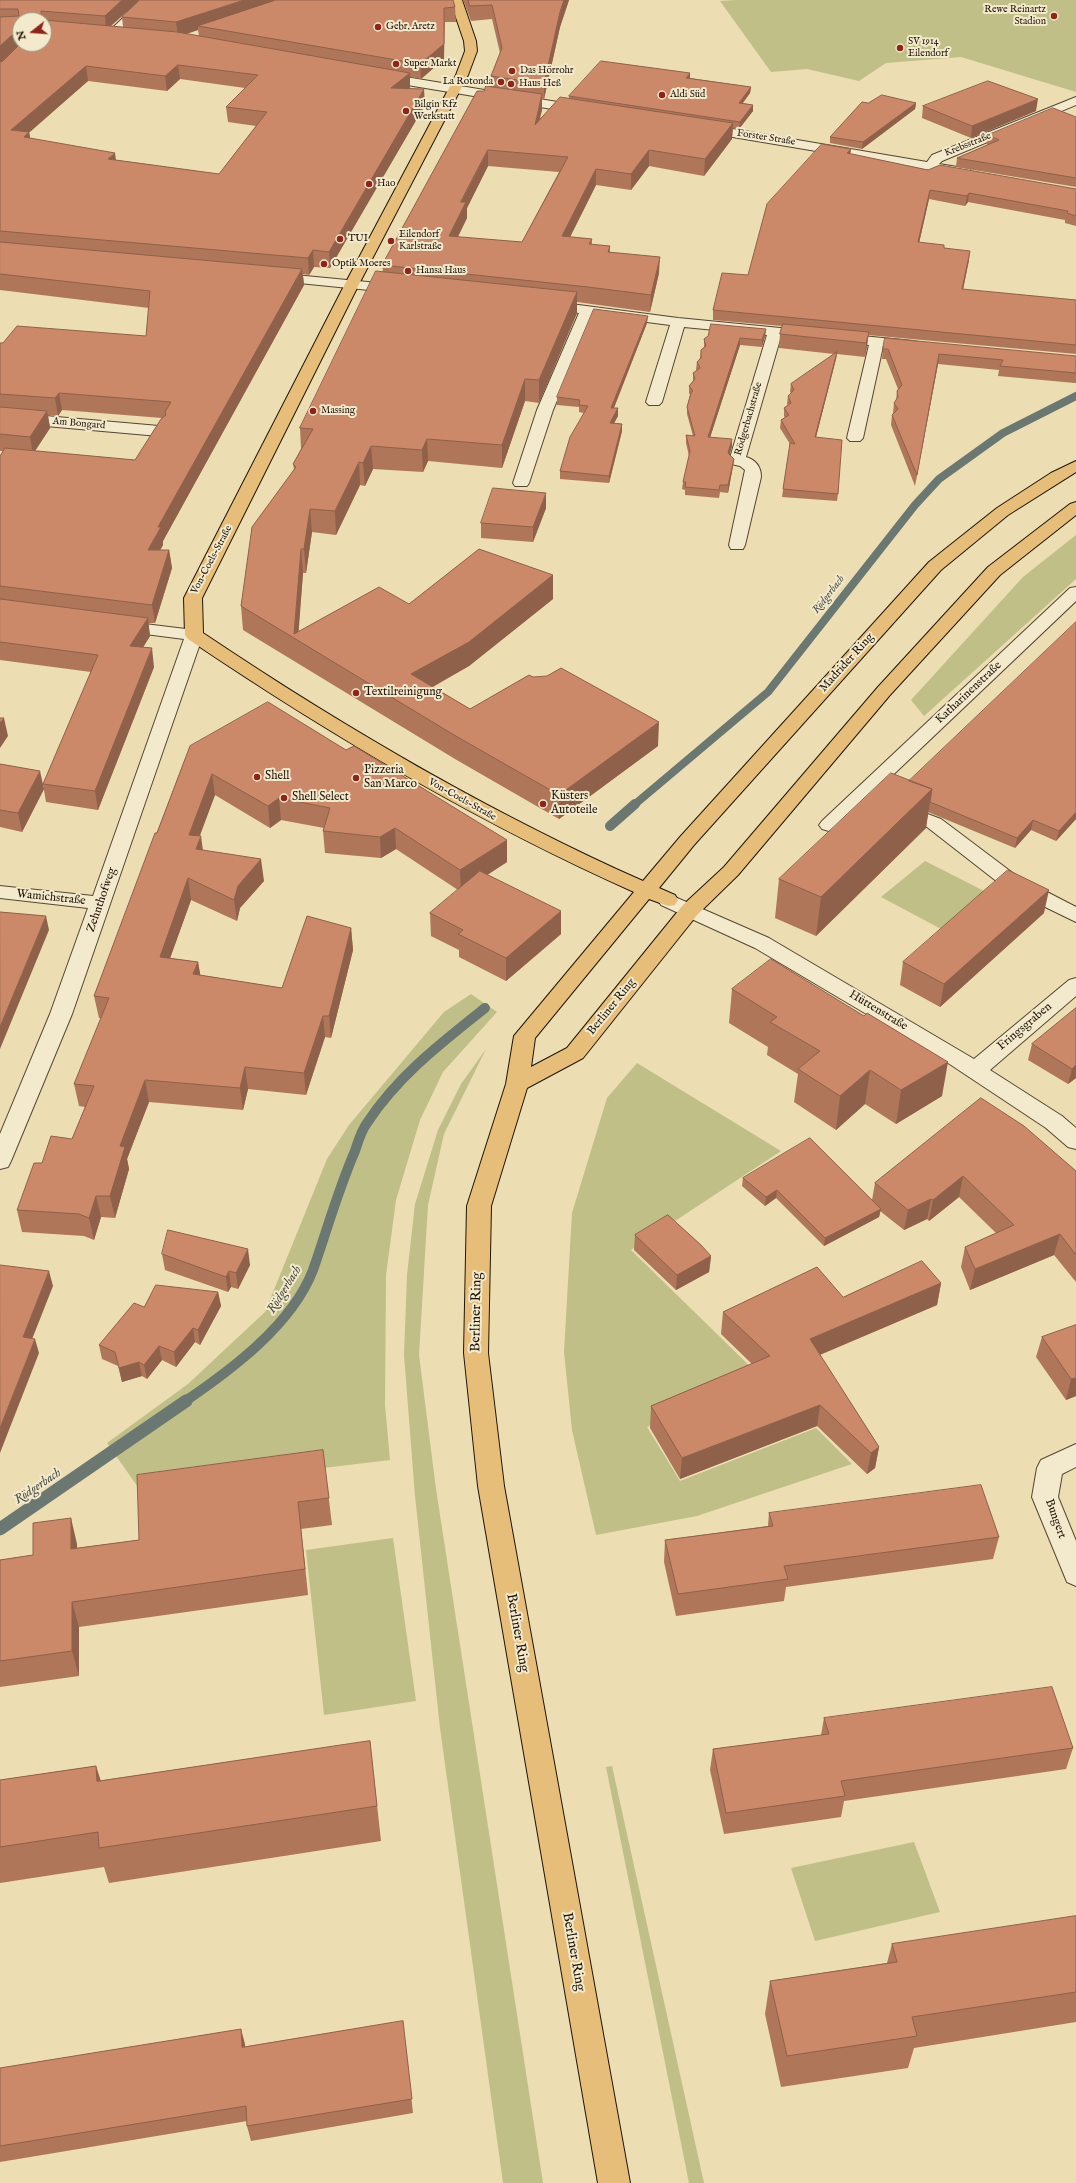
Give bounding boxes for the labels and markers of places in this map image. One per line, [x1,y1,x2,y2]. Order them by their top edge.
place label: Rewe Reinartz Stadion [984,4,1046,28]
marker: Rewe Reinartz Stadion [1049,11,1059,21]
place label: Gebr. Aretz [386,21,435,33]
marker: Gebr. Aretz [373,22,383,32]
place label: SV 1914 Eilendorf [908,36,948,60]
marker: SV 1914 Eilendorf [895,43,905,53]
place label: Super Markt [404,58,456,70]
marker: Super Markt [391,59,401,69]
place label: Das Hörrohr [520,65,574,77]
marker: Das Hörrohr [507,66,517,76]
place label: La Rotonda [443,76,493,88]
marker: La Rotonda [496,77,506,87]
place label: Haus Heß [519,78,561,90]
marker: Haus Heß [506,79,516,89]
place label: Aldi Süd [670,89,705,101]
marker: Aldi Süd [657,90,667,100]
place label: Bilgin Kfz Werkstatt [414,99,457,122]
marker: Bilgin Kfz Werkstatt [401,106,411,116]
place label: Hao [377,178,395,190]
marker: Hao [364,179,374,189]
place label: Eilendorf Karlstraße [399,229,442,252]
place label: TUI [348,233,368,245]
marker: TUI [335,234,345,244]
marker: Eilendorf Karlstraße [386,236,396,246]
place label: Optik Moeres [332,258,390,270]
marker: Optik Moeres [319,259,329,269]
place label: Hansa Haus [416,265,466,277]
marker: Hansa Haus [403,266,413,276]
place label: Massing [321,405,355,417]
marker: Massing [308,406,318,416]
place label: Textilreinigung [364,686,442,700]
marker: Textilreinigung [351,688,361,698]
place label: Pizzeria San Marco [364,764,417,792]
place label: Shell [265,770,290,784]
marker: Shell [252,772,262,782]
marker: Pizzeria San Marco [351,773,361,783]
place label: Küsters Autoteile [551,790,597,818]
place label: Shell Select [292,791,349,805]
marker: Shell Select [279,793,289,803]
marker: Küsters Autoteile [538,799,548,809]

